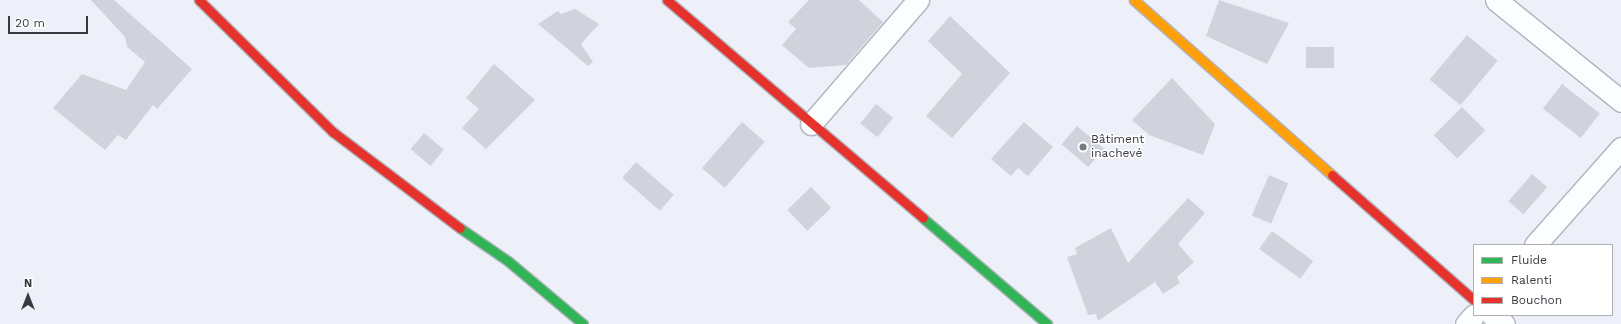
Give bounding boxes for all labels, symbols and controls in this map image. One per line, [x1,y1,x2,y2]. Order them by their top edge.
scale bar [10,8,90,34]
text: 20 m [15,16,45,30]
place label: Bâtiment inachevé [1091,133,1144,161]
marker: Bâtiment inachevé [1078,142,1088,152]
legend [1473,244,1613,316]
text: Fluide [1511,253,1547,267]
text: Ralenti [1511,273,1552,287]
north arrow [8,276,48,316]
text: N [24,277,32,290]
text: Bouchon [1511,293,1562,307]

